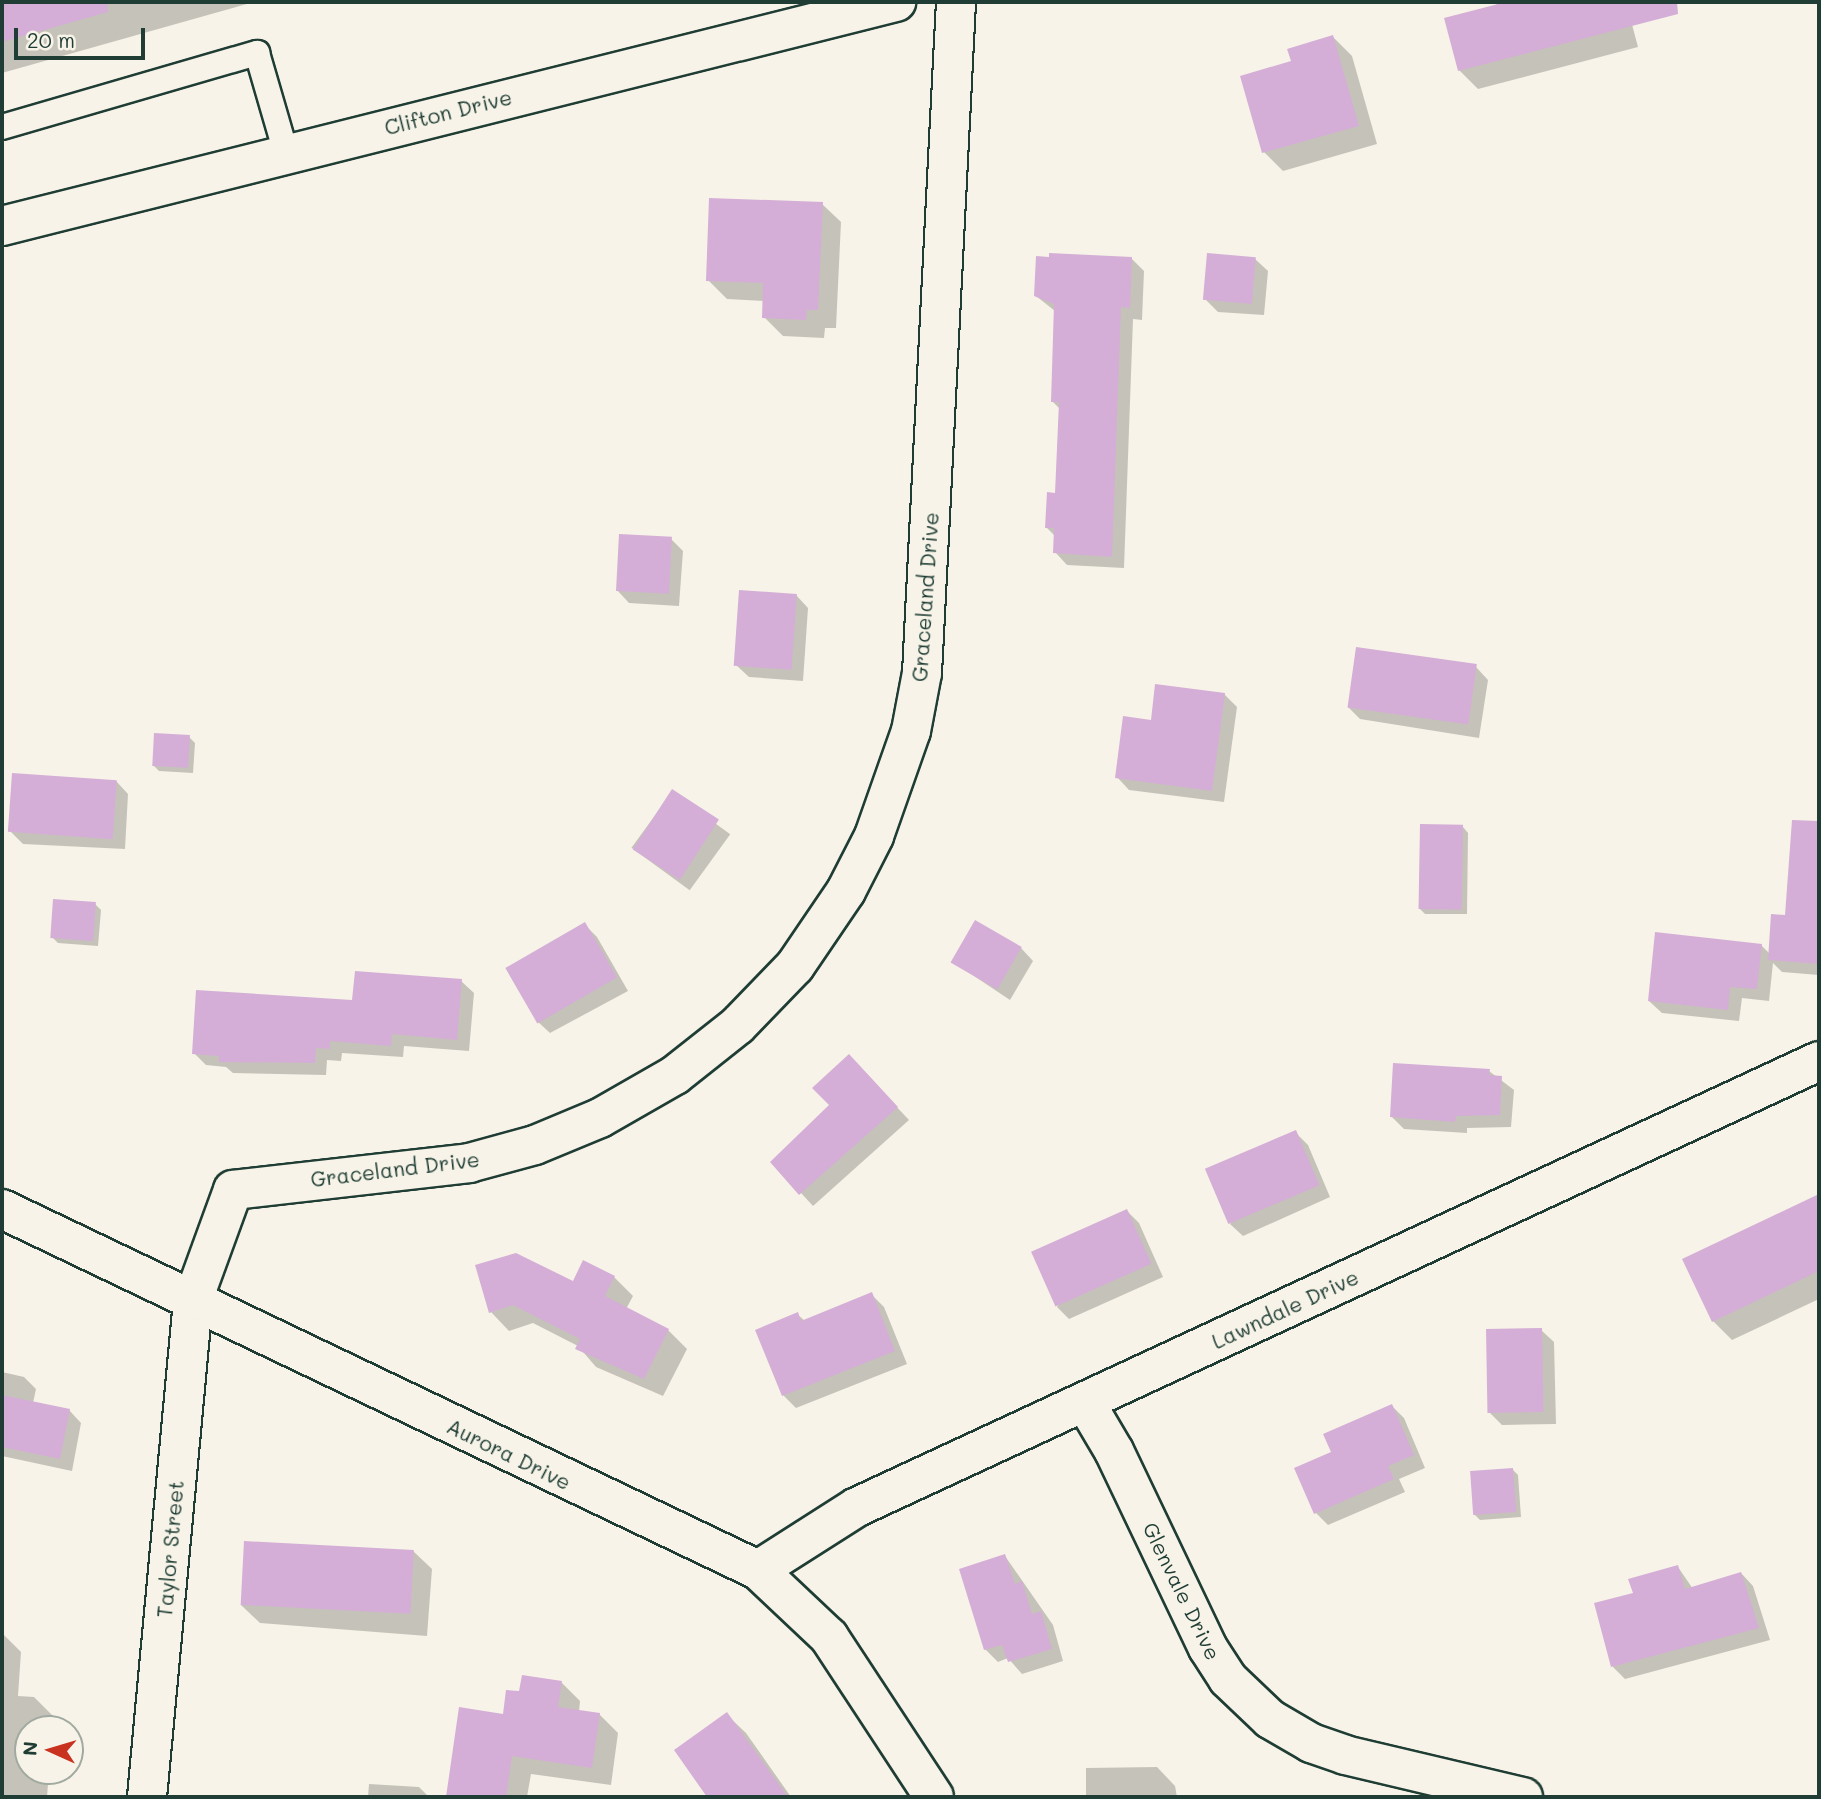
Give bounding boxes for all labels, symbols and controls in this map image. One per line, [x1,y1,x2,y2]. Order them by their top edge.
scale bar [18,14,149,58]
text: 20 m [27,26,75,53]
street label: Clifton Drive [382,84,514,140]
street label: Graceland Drive [906,511,944,683]
street label: Graceland Drive [309,1146,481,1192]
street label: Lawndale Drive [1208,1264,1362,1354]
street label: Aurora Drive [443,1413,575,1495]
street label: Taylor Street [151,1479,189,1619]
street label: Glenvale Drive [1138,1518,1226,1664]
north arrow [14,1715,84,1785]
text: N [17,1741,43,1757]

